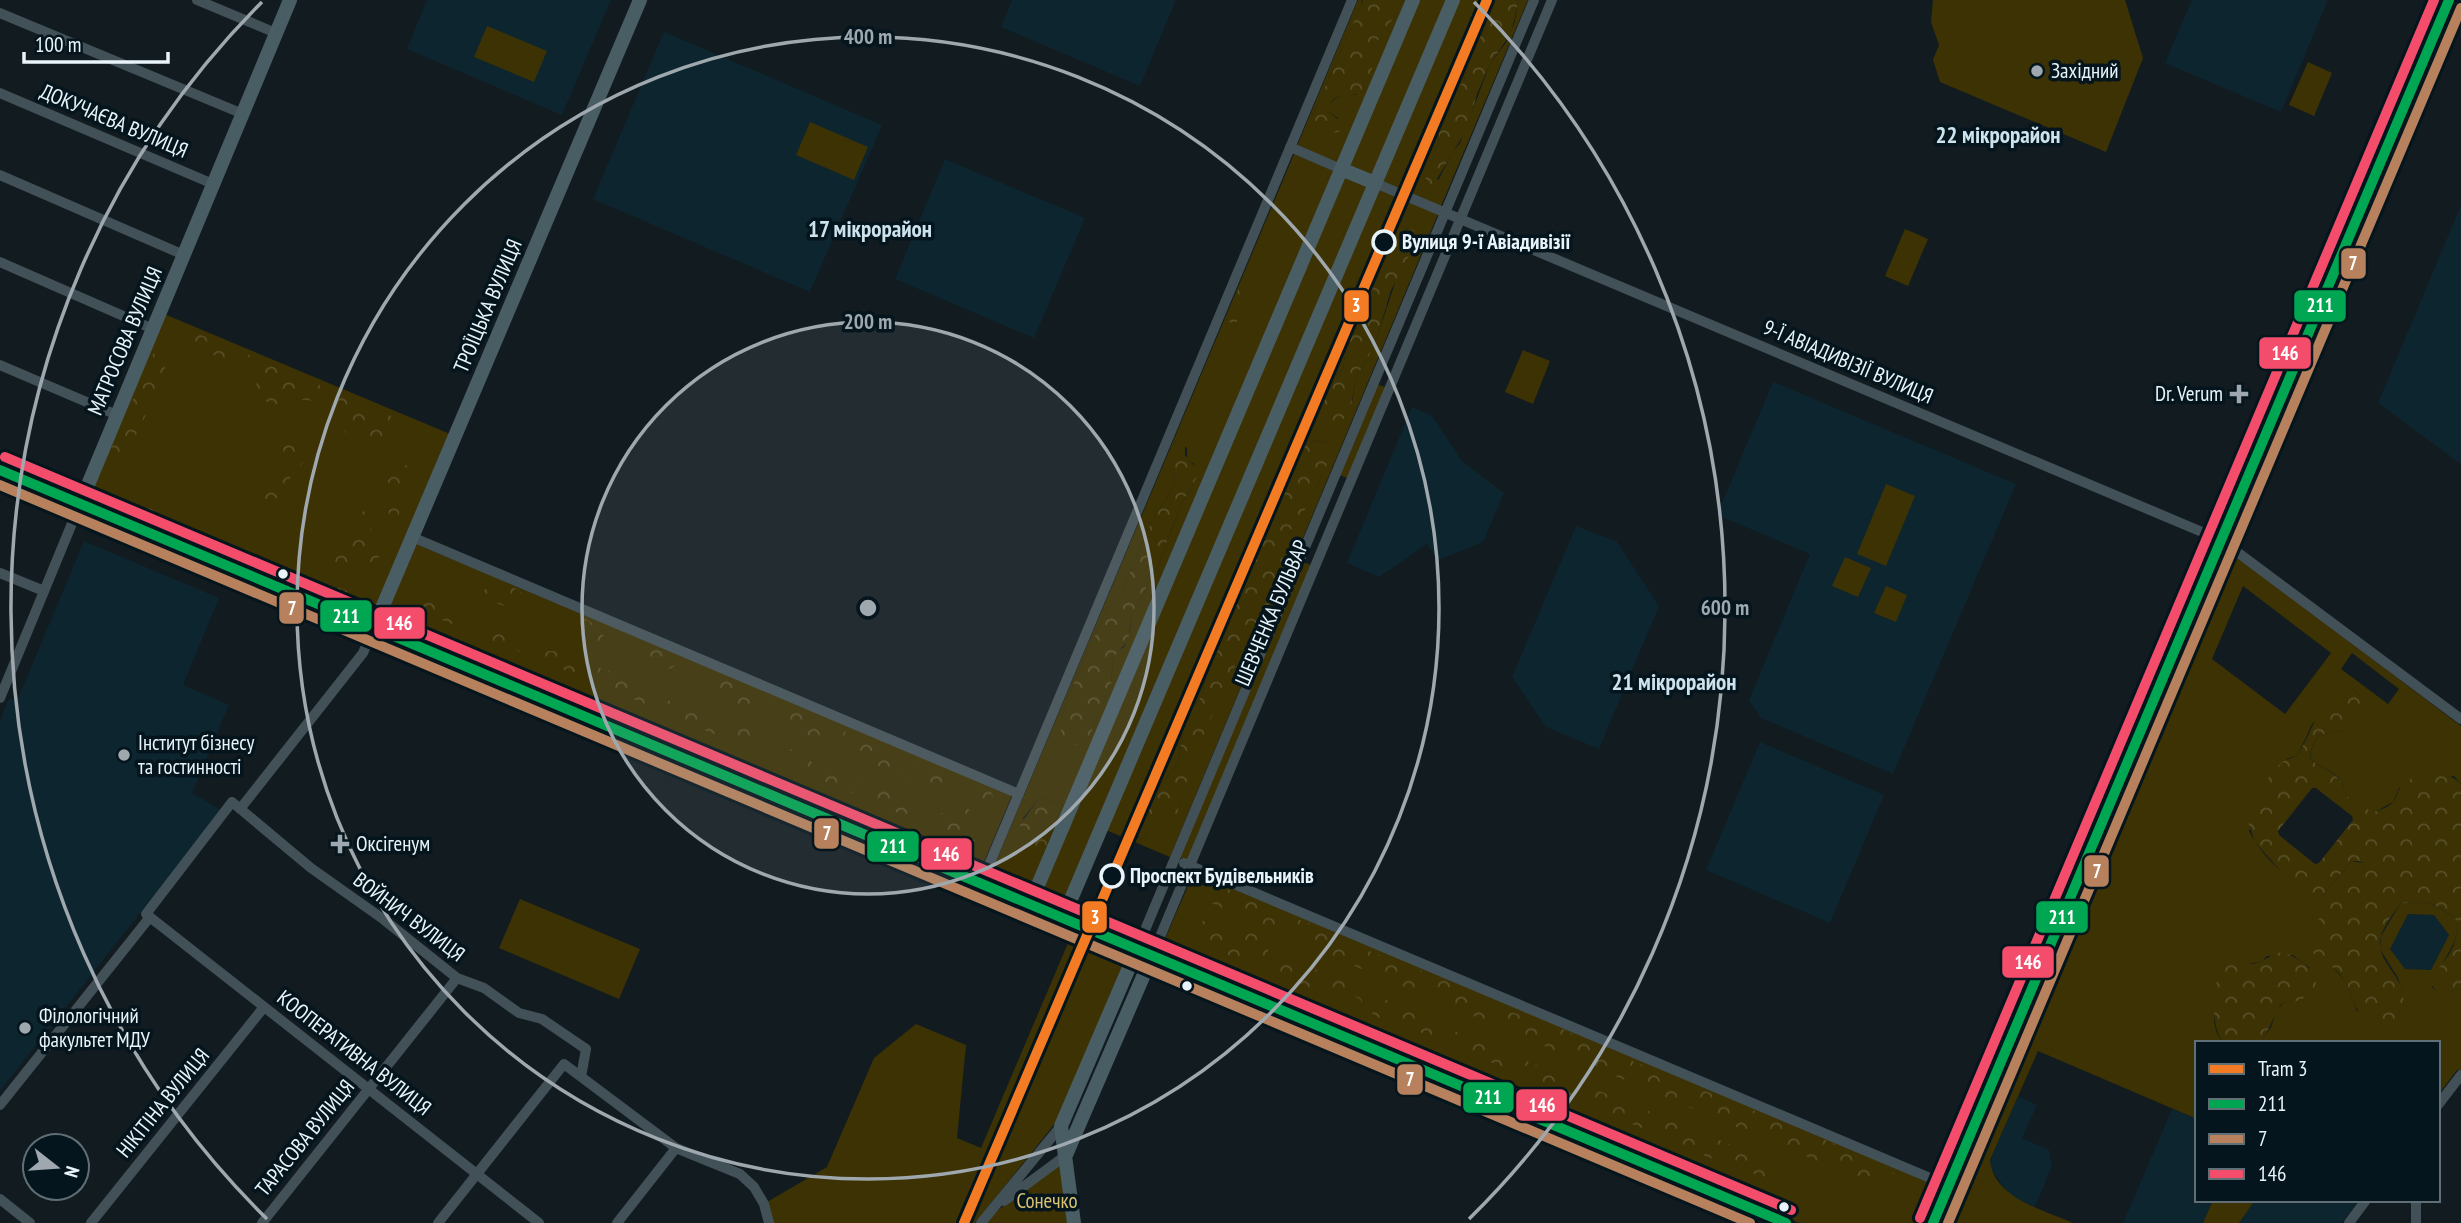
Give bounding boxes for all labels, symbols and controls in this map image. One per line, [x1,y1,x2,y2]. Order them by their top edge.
scale bar [24,21,168,65]
text: 400 m [844,23,892,50]
text: 100 m [35,31,81,58]
place label: Західний [2051,57,2119,84]
marker: Західний [2029,63,2045,79]
street label: ДОКУЧАЄВА ВУЛИЦЯ [36,77,192,164]
district label: 22 мікрорайон [1935,120,2061,149]
district label: 17 мікрорайон [808,214,932,243]
place label: Вулиця 9-ї Авіадивізії [1402,228,1571,255]
marker: Вулиця 9-ї Авіадивізії [1372,230,1396,254]
street label: ТРОЇЦЬКА ВУЛИЦЯ [447,235,528,377]
line badge: 7 [2340,247,2367,280]
text: 7 [2348,251,2358,275]
street label: МАТРОСОВА ВУЛИЦЯ [81,262,168,419]
line badge: 3 [1343,289,1370,323]
line badge: 211 [2293,289,2347,323]
text: 3 [1351,293,1361,317]
text: 211 [2306,293,2334,317]
text: 200 m [844,308,892,335]
street label: 9-Ї АВІАДИВІЗІЇ ВУЛИЦЯ [1759,314,1937,410]
line badge: 146 [2258,336,2312,370]
text: 146 [2271,341,2299,365]
place label: Dr. Verum [2155,380,2223,407]
marker: Dr. Verum [2229,384,2249,404]
street label: ШЕВЧЕНКА БУЛЬВАР [1229,536,1314,690]
unlabelled marker [276,567,290,581]
line badge: 7 [278,591,305,625]
text: 600 m [1701,594,1749,621]
text: 7 [287,596,297,620]
centre of rings [856,596,880,620]
line badge: 211 [319,599,373,633]
text: 211 [332,604,360,628]
line badge: 146 [373,606,426,640]
text: 146 [385,611,413,635]
district label: 21 мікрорайон [1611,667,1737,696]
place label: Інститут бізнесу та гостинності [138,729,254,780]
marker: Інститут бізнесу та гостинності [116,747,132,763]
line badge: 7 [813,817,840,850]
text: 7 [822,821,832,845]
place label: Оксігенум [356,830,430,857]
line badge: 211 [866,830,920,863]
marker: Оксігенум [330,834,350,854]
text: 211 [879,834,907,858]
line badge: 146 [920,837,973,871]
text: 146 [932,842,960,866]
line badge: 7 [2083,854,2110,888]
text: 7 [2092,859,2102,883]
place label: Проспект Будівельників [1130,862,1314,889]
marker: Проспект Будівельників [1100,864,1124,888]
street label: ВОЙНИЧ ВУЛИЦЯ [348,866,470,967]
line badge: 3 [1081,900,1108,934]
line badge: 211 [2035,900,2089,934]
text: 3 [1090,905,1100,929]
text: 211 [2048,905,2076,929]
line badge: 146 [2001,945,2055,979]
text: 146 [2014,950,2042,974]
unlabelled marker [1180,979,1194,993]
street label: КООПЕРАТИВНА ВУЛИЦЯ [272,984,437,1121]
place label: Філологічний факультет МДУ [39,1002,151,1053]
marker: Філологічний факультет МДУ [17,1020,33,1036]
legend [2195,1041,2440,1202]
street label: НІКІТІНА ВУЛИЦЯ [110,1043,215,1163]
text: Tram 3 [2258,1055,2307,1082]
line badge: 7 [1396,1063,1424,1096]
text: 7 [1405,1067,1415,1091]
street label: ТАРАСОВА ВУЛИЦЯ [249,1074,360,1202]
line badge: 211 [1462,1081,1515,1114]
text: 211 [1474,1085,1502,1109]
line badge: 146 [1515,1088,1568,1122]
text: 211 [2258,1090,2286,1117]
text: 146 [1528,1093,1556,1117]
text: 7 [2258,1125,2267,1152]
north arrow [21,1132,91,1202]
text: 146 [2258,1160,2286,1187]
text: N [59,1164,85,1180]
park label: Сонечко [1016,1187,1078,1214]
unlabelled marker [1777,1200,1791,1214]

